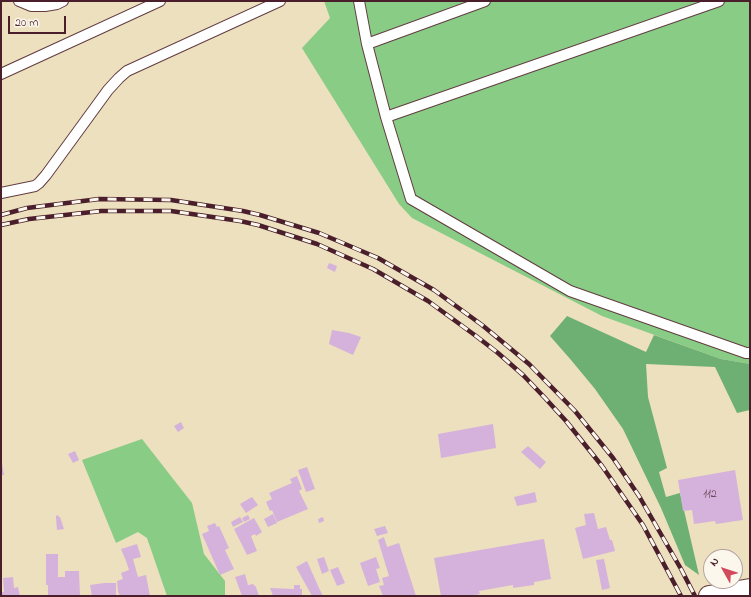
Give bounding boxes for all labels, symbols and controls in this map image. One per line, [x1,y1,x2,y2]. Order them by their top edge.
scale bar [10,8,68,34]
text: 20 m [15,14,38,32]
house number: 112 [703,488,717,502]
north arrow [703,549,743,589]
text: N [706,554,723,570]

